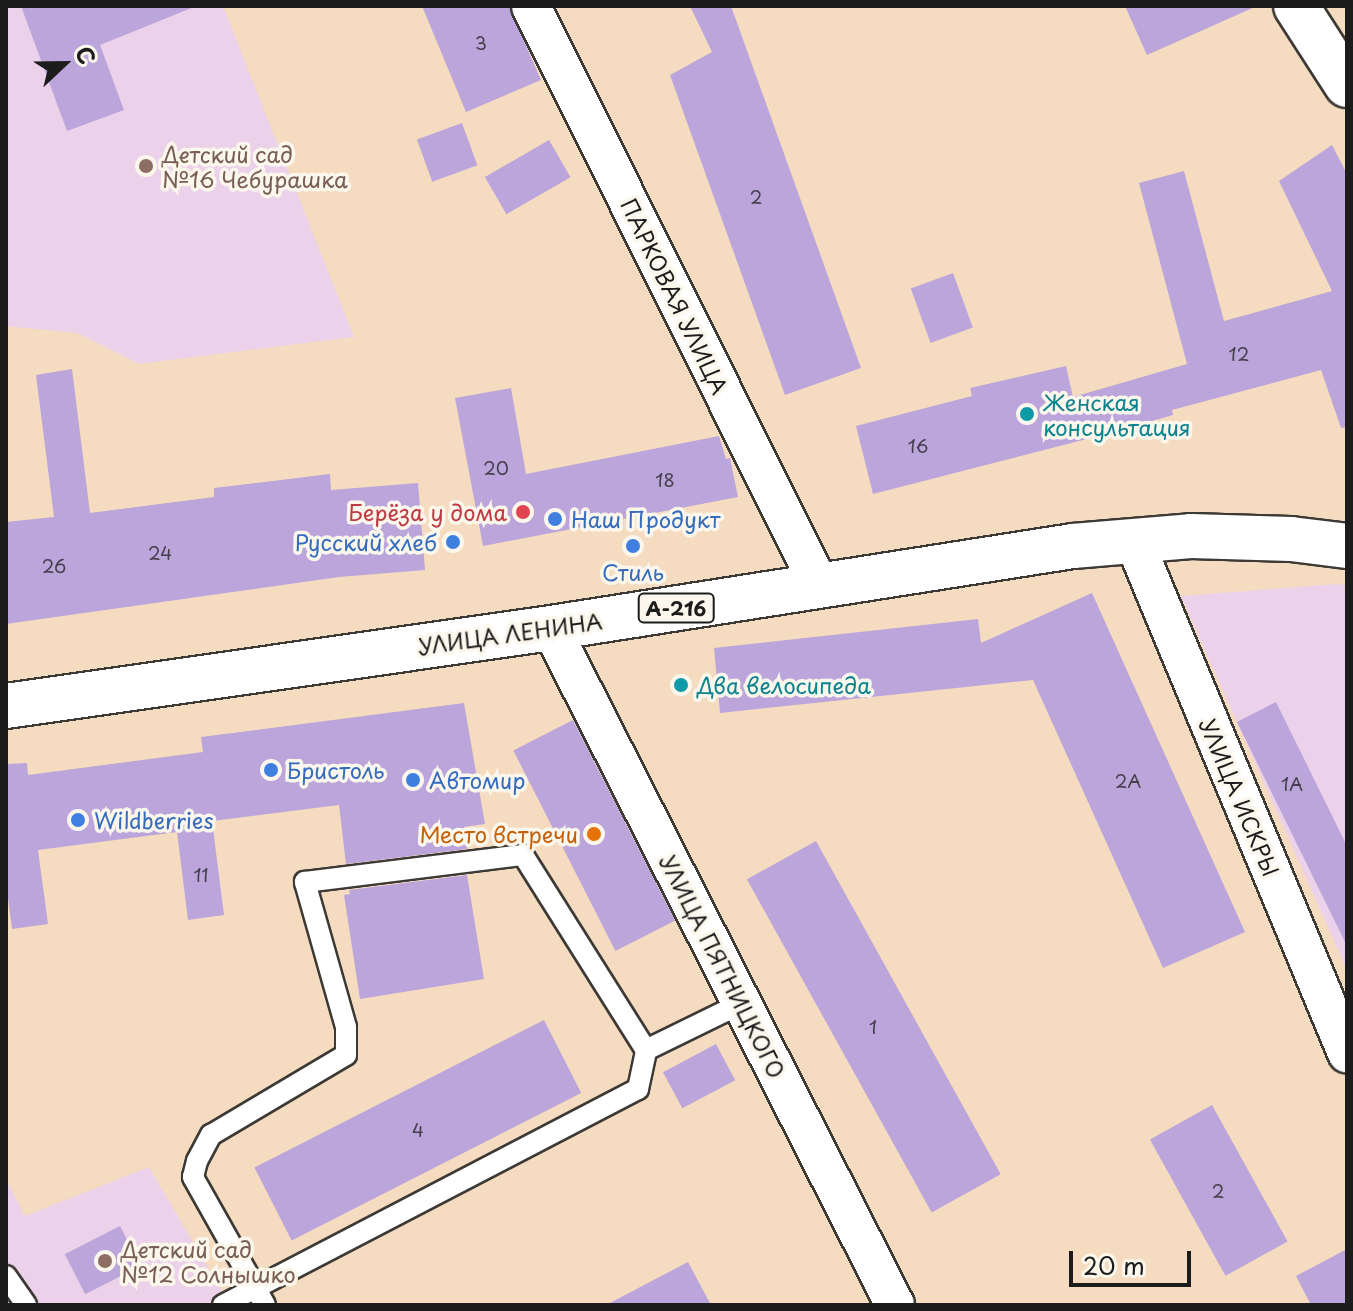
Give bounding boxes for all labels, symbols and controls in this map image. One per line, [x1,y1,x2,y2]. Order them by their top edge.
north arrow [24,24,104,104]
house number: 3 [475,32,487,54]
text: С [68,41,105,69]
place label: Детский сад №16 Чебурашка [162,140,348,192]
marker: Детский сад №16 Чебурашка [137,157,155,175]
house number: 2 [750,186,762,208]
street label: ПАРКОВАЯ УЛИЦА [616,194,734,398]
house number: 12 [1229,343,1249,365]
place label: Женская консультация [1043,388,1191,440]
marker: Женская консультация [1018,405,1036,423]
house number: 16 [908,435,928,457]
house number: 20 [483,457,509,479]
house number: 18 [655,469,675,491]
place label: Берёза у дома [348,499,507,525]
marker: Берёза у дома [514,503,532,521]
place label: Наш Продукт [571,506,721,532]
marker: Наш Продукт [546,510,564,528]
place label: Русский хлеб [294,529,437,555]
marker: Русский хлеб [444,533,462,551]
marker: Стиль [624,537,642,555]
house number: 24 [148,542,172,564]
house number: 26 [42,555,66,577]
place label: Стиль [602,559,664,585]
road number: А-216 [636,592,716,624]
street label: УЛИЦА ЛЕНИНА [415,607,605,659]
place label: Два велосипеда [697,672,872,698]
marker: Два велосипеда [672,676,690,694]
street label: УЛИЦА ИСКРЫ [1195,714,1285,880]
place label: Бристоль [287,757,385,783]
marker: Бристоль [262,761,280,779]
place label: Автомир [429,767,526,793]
house number: 2А [1115,770,1141,792]
marker: Автомир [404,771,422,789]
house number: 1А [1281,773,1303,795]
place label: Wildberries [94,807,213,833]
marker: Wildberries [69,811,87,829]
place label: Место встречи [419,821,578,847]
marker: Место встречи [585,825,603,843]
street label: УЛИЦА ПЯТНИЦКОГО [655,849,791,1083]
house number: 11 [193,864,209,886]
house number: 1 [869,1016,877,1038]
house number: 4 [412,1119,424,1141]
house number: 2 [1212,1180,1224,1202]
place label: Детский сад №12 Солнышко [121,1235,296,1286]
scale bar [1073,1235,1195,1285]
text: 20 m [1083,1247,1145,1283]
marker: Детский сад №12 Солнышко [96,1252,114,1270]

